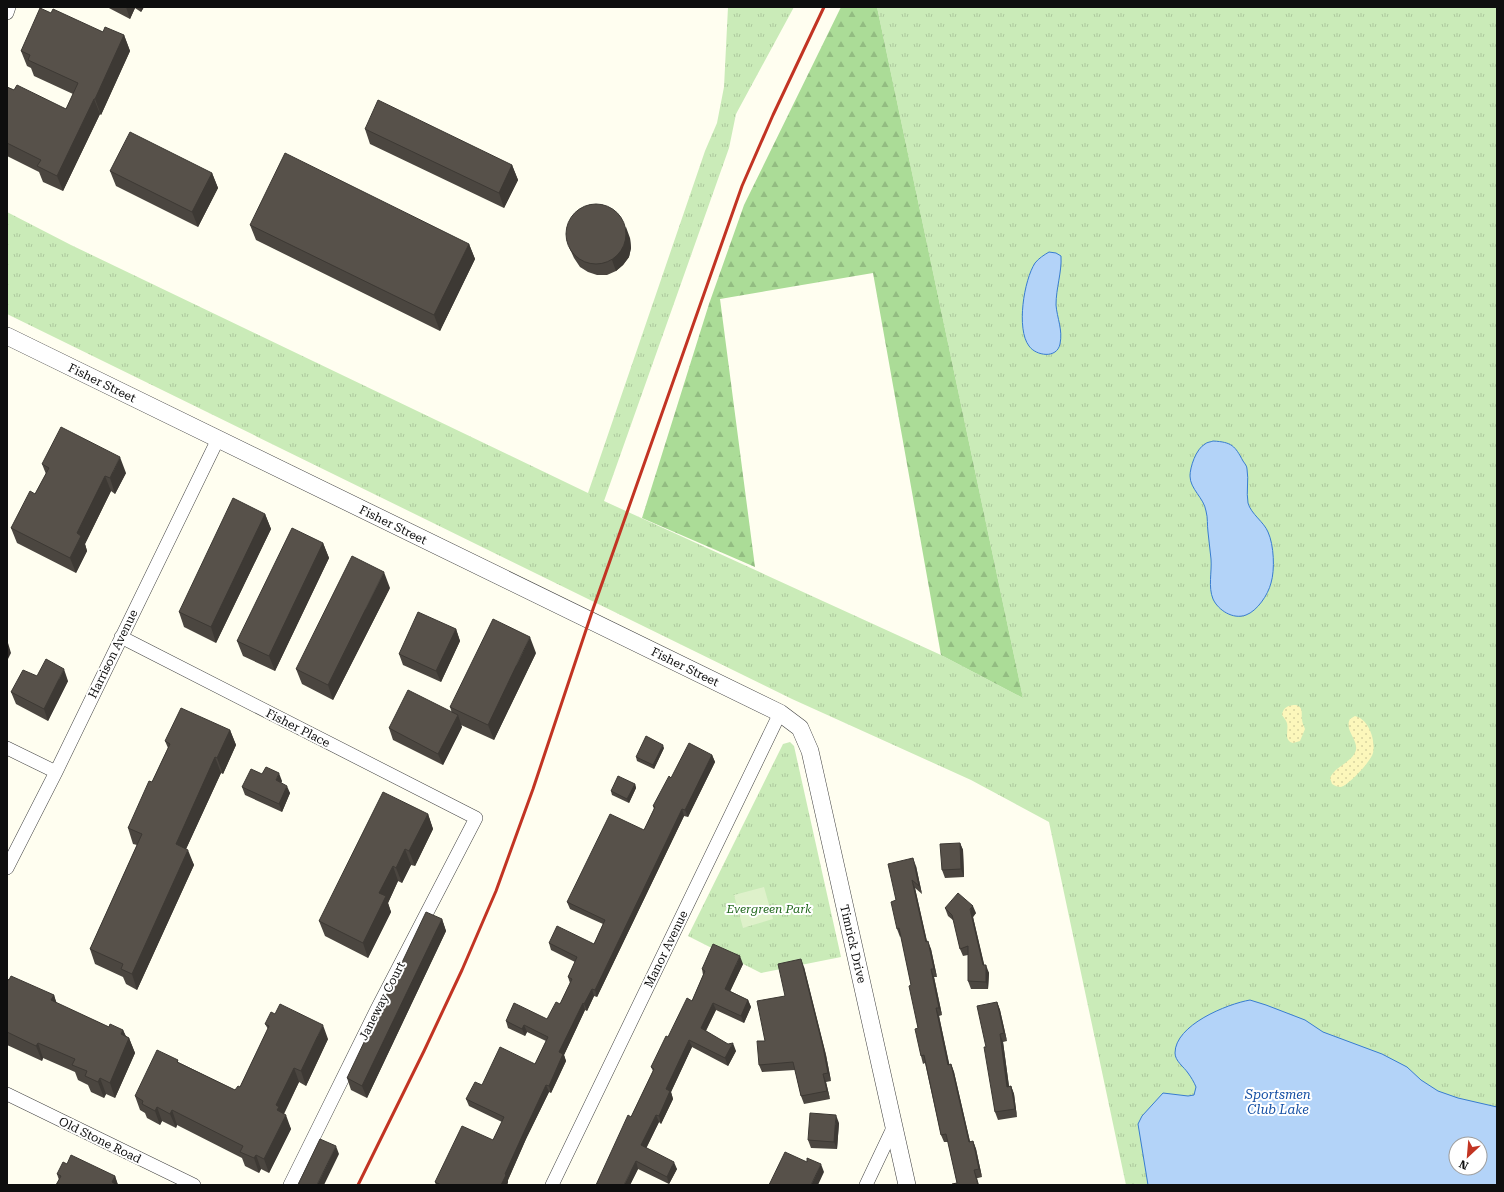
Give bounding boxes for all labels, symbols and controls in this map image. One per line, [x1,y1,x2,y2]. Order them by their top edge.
street label: Fisher Street [66,361,139,406]
street label: Fisher Street [357,503,430,548]
street label: Harrison Avenue [85,607,141,701]
street label: Fisher Street [649,645,722,690]
street label: Fisher Place [264,706,333,750]
park label: Evergreen Park [725,902,812,916]
street label: Timrick Drive [837,903,869,985]
street label: Manor Avenue [641,908,691,990]
street label: Janeway Court [356,959,408,1043]
water label: Sportsmen Club Lake [1244,1087,1311,1117]
street label: Old Stone Road [57,1114,144,1166]
north arrow [1448,1136,1488,1176]
text: N [1457,1157,1470,1172]

